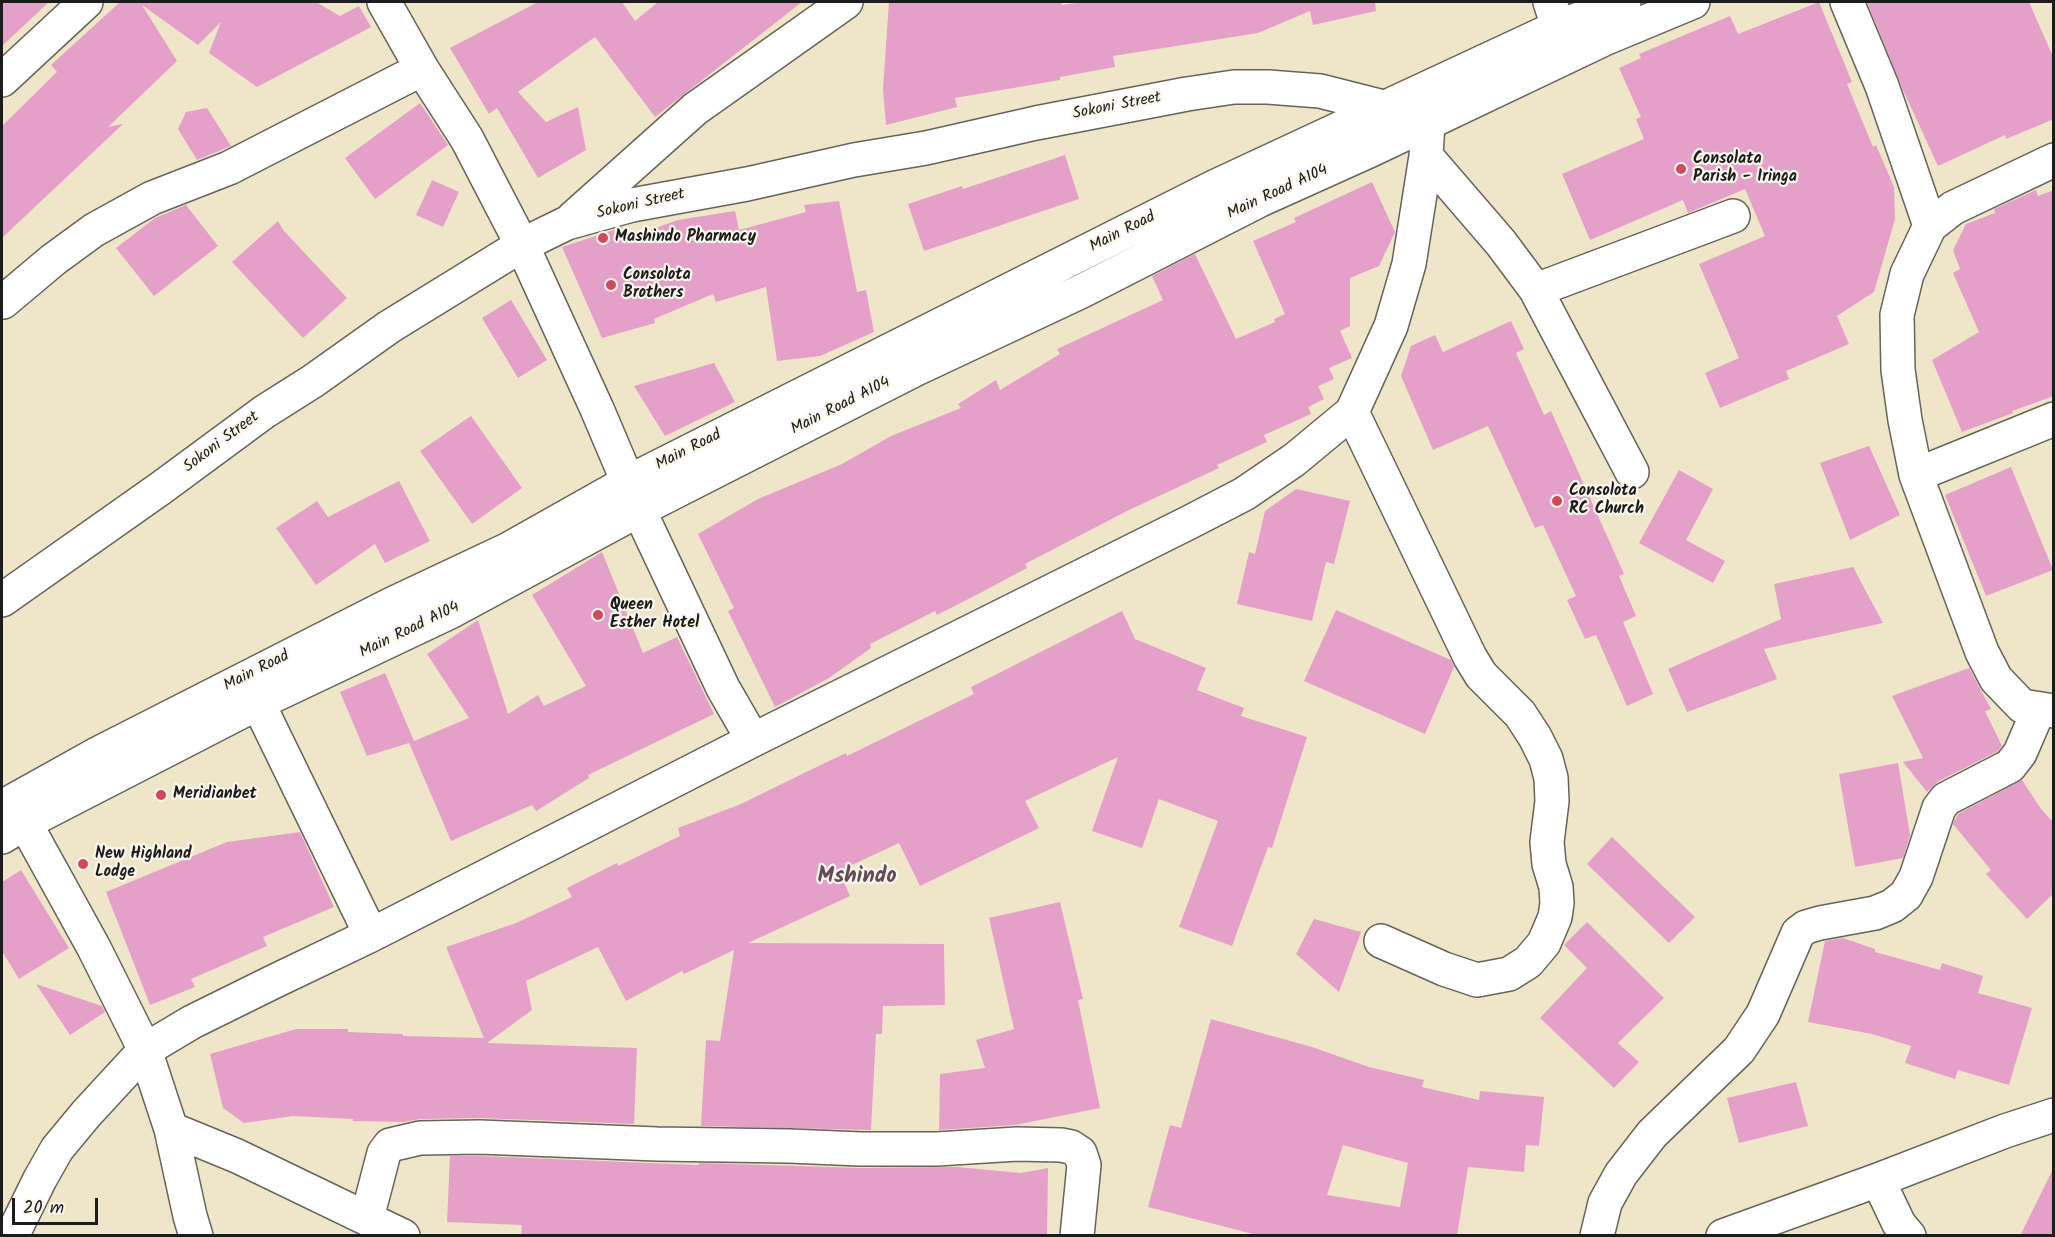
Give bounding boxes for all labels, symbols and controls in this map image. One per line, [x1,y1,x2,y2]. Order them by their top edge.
street label: Sokoni Street [1071,89,1163,125]
place label: Consolata Parish - Iringa [1693,150,1797,188]
street label: Main Road A104 [1225,161,1331,225]
marker: Consolata Parish - Iringa [1674,162,1688,176]
street label: Sokoni Street [595,186,687,224]
street label: Main Road [1087,208,1159,258]
place label: Mashindo Pharmacy [615,228,756,248]
marker: Mashindo Pharmacy [596,231,610,245]
place label: Consolota Brothers [623,266,691,304]
marker: Consolota Brothers [604,278,618,292]
street label: Main Road A104 [788,374,894,440]
street label: Sokoni Street [180,408,264,478]
street label: Main Road [653,426,725,476]
place label: Consolota RC Church [1569,482,1644,520]
marker: Consolota RC Church [1550,494,1564,508]
place label: Queen Esther Hotel [610,596,699,634]
street label: Main Road A104 [357,598,463,664]
marker: Queen Esther Hotel [591,608,605,622]
street label: Main Road [221,647,293,697]
place label: Meridianbet [173,785,257,805]
marker: Meridianbet [154,788,168,802]
place label: New Highland Lodge [95,845,192,883]
marker: New Highland Lodge [76,857,90,871]
district label: Mshindo [817,865,897,891]
scale bar [15,1186,100,1224]
text: 20 m [23,1194,64,1223]

